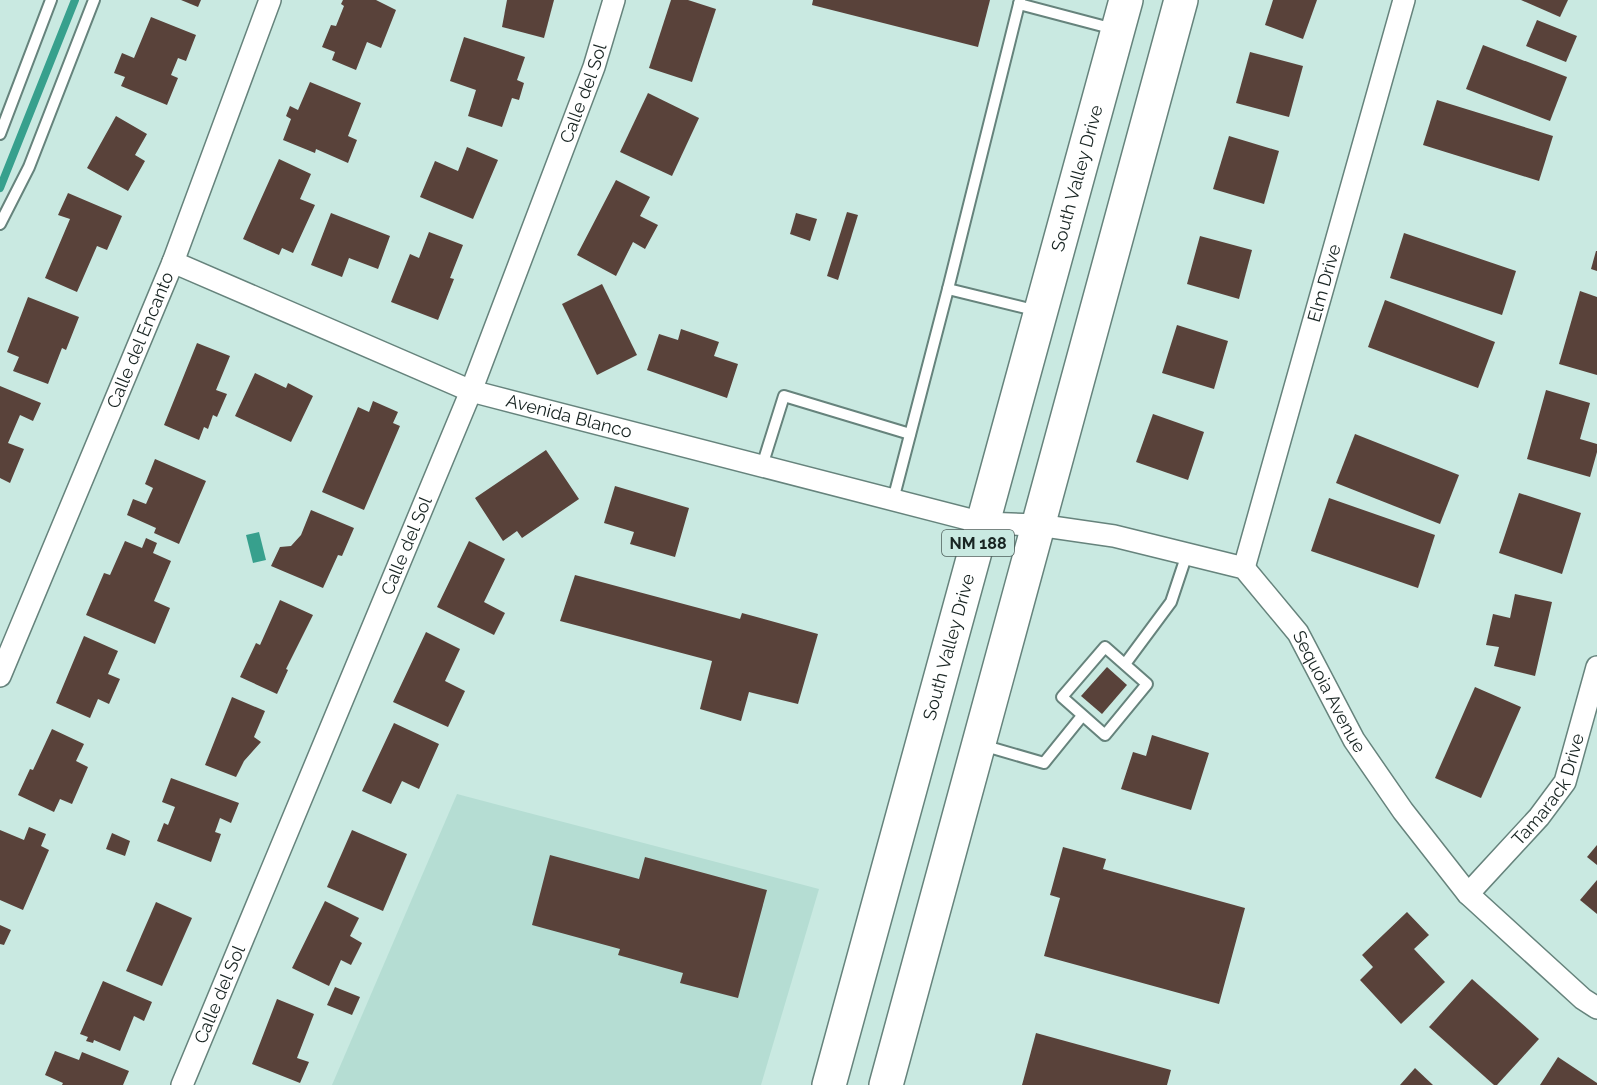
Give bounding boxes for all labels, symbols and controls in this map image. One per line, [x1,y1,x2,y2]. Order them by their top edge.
street label: Calle del Sol [555,41,610,146]
street label: South Valley Drive [1047,102,1107,254]
street label: Elm Drive [1303,241,1345,324]
street label: Calle del Encanto [102,268,178,411]
street label: Avenida Blanco [504,390,635,442]
street label: Calle del Sol [376,493,436,598]
road number: NM 188 [942,530,1014,556]
street label: South Valley Drive [918,571,979,723]
street label: Sequoia Avenue [1289,627,1371,757]
street label: Tamarack Drive [1507,731,1588,849]
street label: Calle del Sol [189,942,249,1047]

